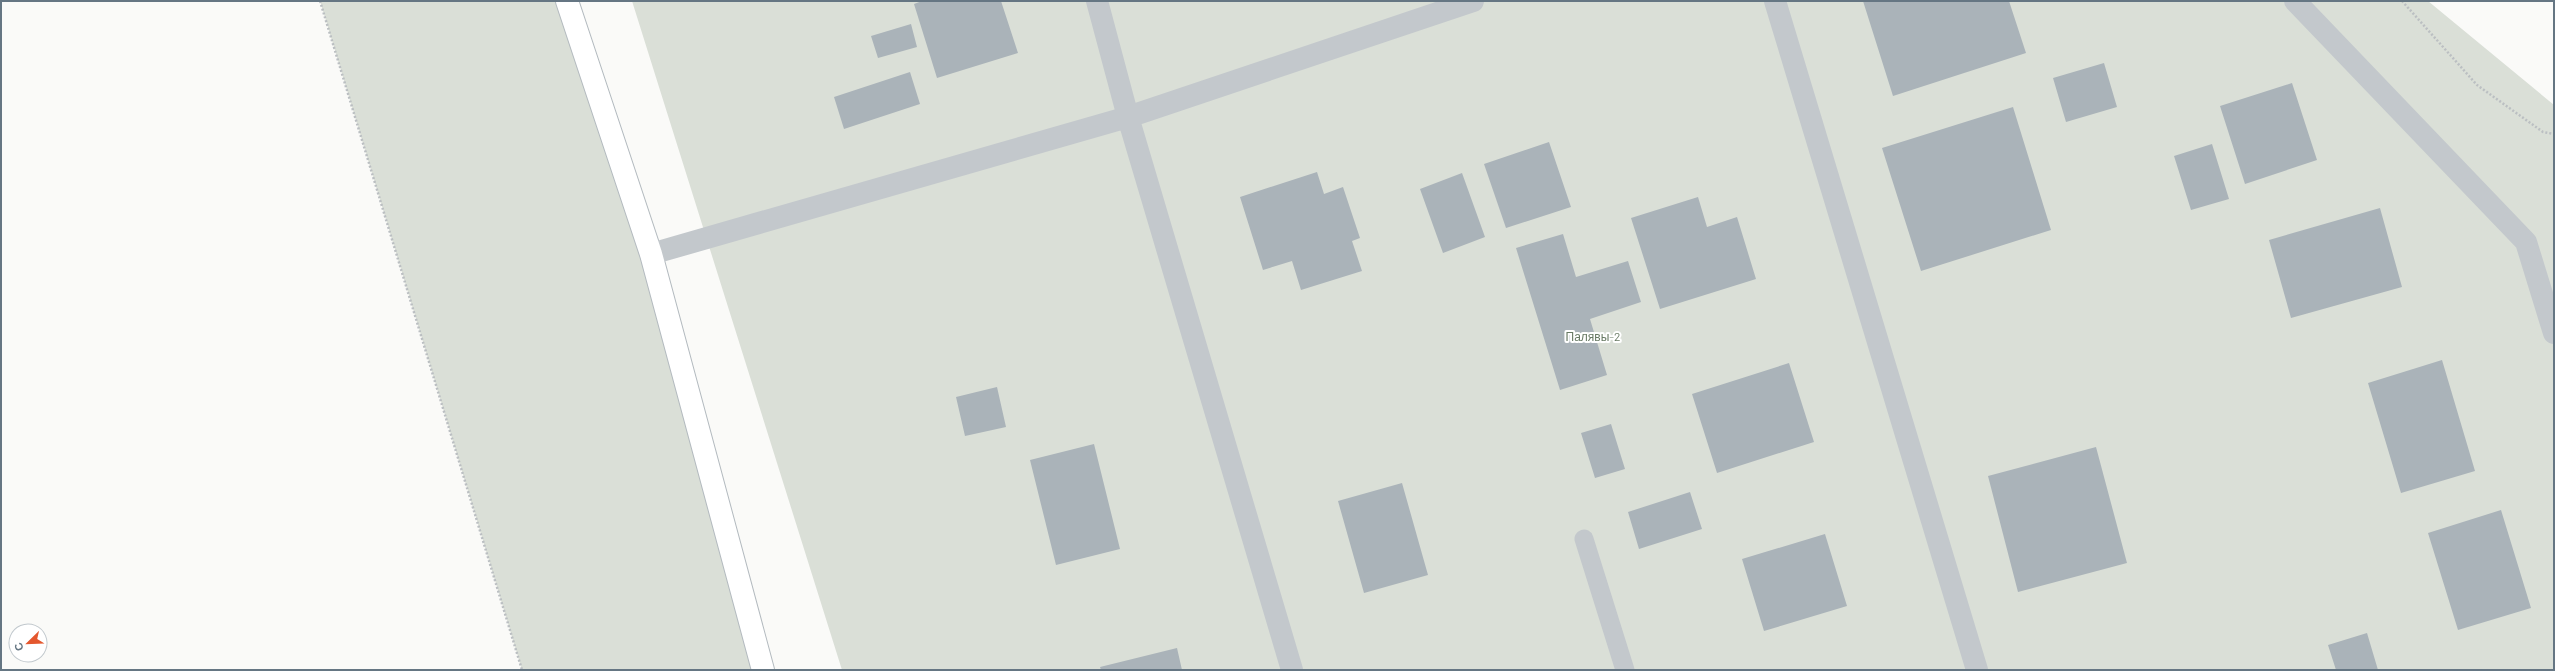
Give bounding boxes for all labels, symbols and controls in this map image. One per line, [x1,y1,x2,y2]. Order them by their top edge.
park label: Палявы-2 [1566,329,1620,343]
north arrow [8,623,48,663]
text: С [11,641,26,653]

